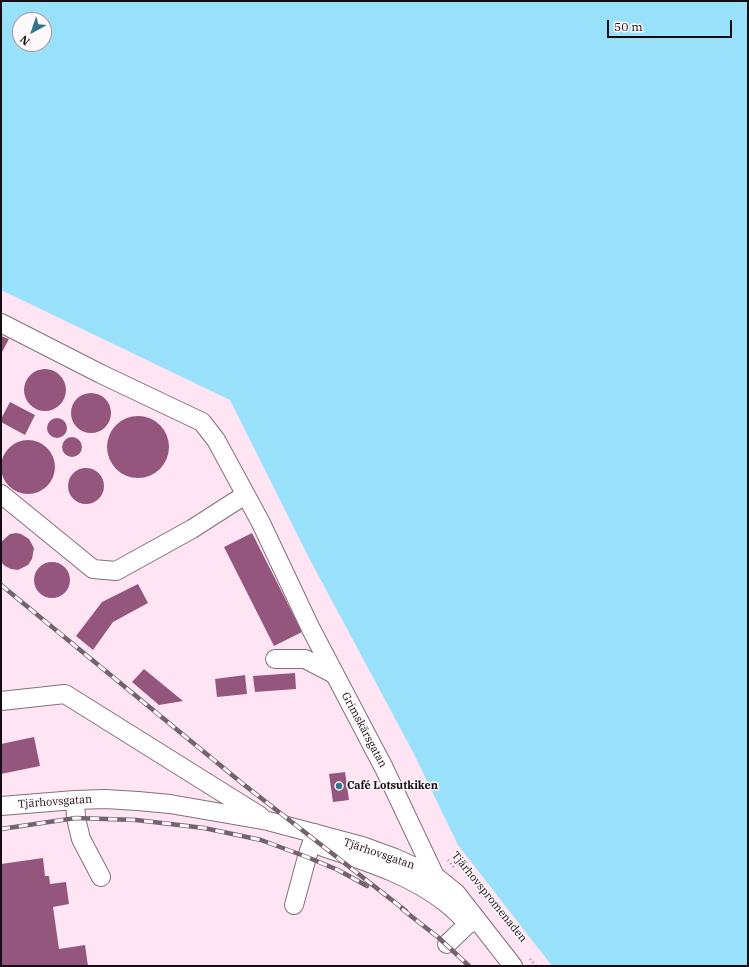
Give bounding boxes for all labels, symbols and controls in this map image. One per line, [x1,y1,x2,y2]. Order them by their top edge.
north arrow [12,12,52,52]
scale bar [609,12,734,38]
text: 50 m [614,19,643,34]
text: N [17,32,33,49]
street label: Grimskärsgatan [339,690,389,770]
place label: Café Lotsutkiken [347,779,438,793]
marker: Café Lotsutkiken [334,781,344,791]
street label: Tjärhovsgatan [18,793,92,811]
street label: Tjärhovsgatan [342,836,416,872]
street label: Tjärhovspromenaden [448,849,530,945]

